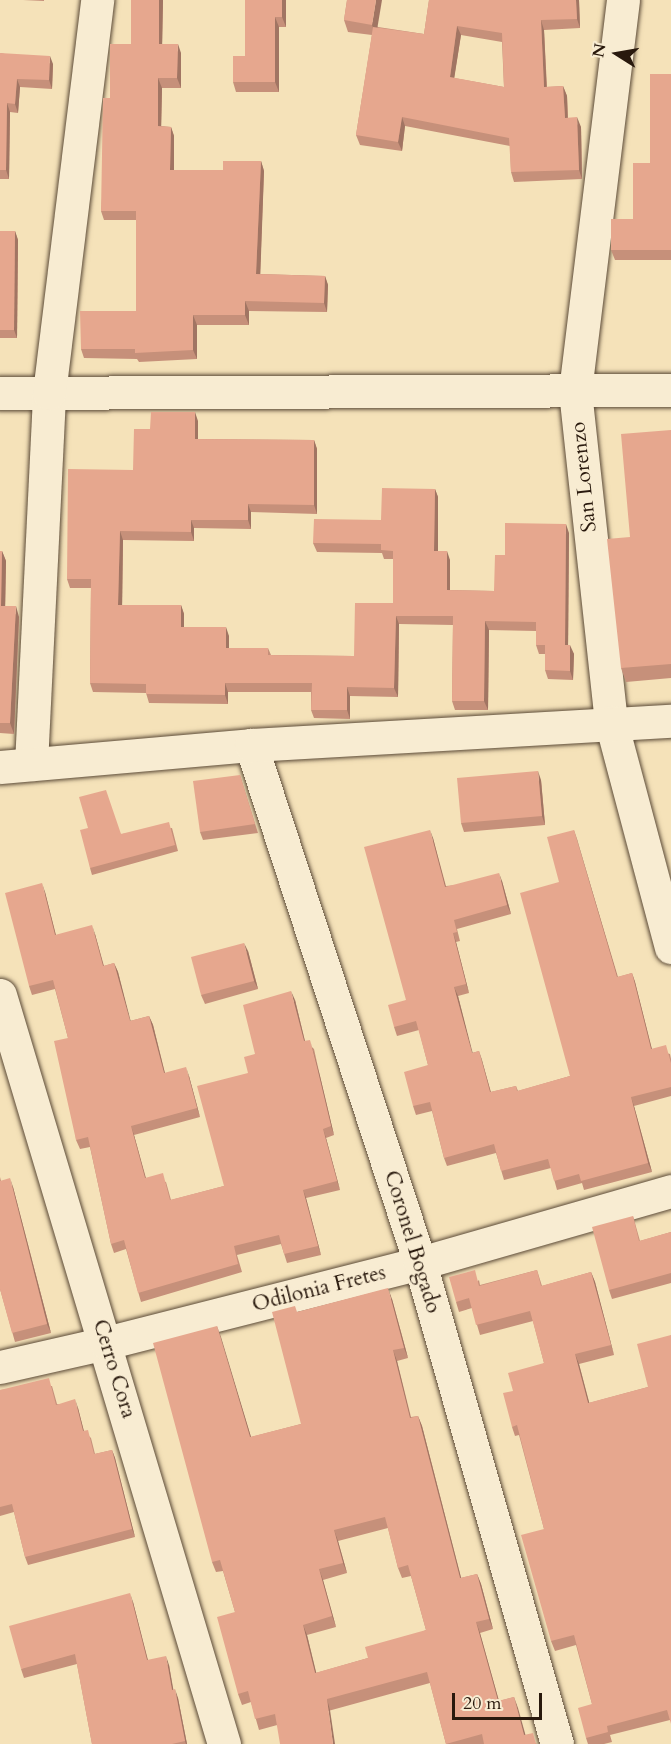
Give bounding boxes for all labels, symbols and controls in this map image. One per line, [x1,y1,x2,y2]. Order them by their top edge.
north arrow [587,24,647,84]
text: N [587,42,611,59]
street label: San Lorenzo [566,420,602,534]
street label: Coronel Bogado [378,1168,446,1316]
street label: Odilonia Fretes [250,1260,388,1318]
street label: Cerro Cora [87,1317,141,1421]
scale bar [455,1681,545,1719]
text: 20 m [463,1691,502,1716]

